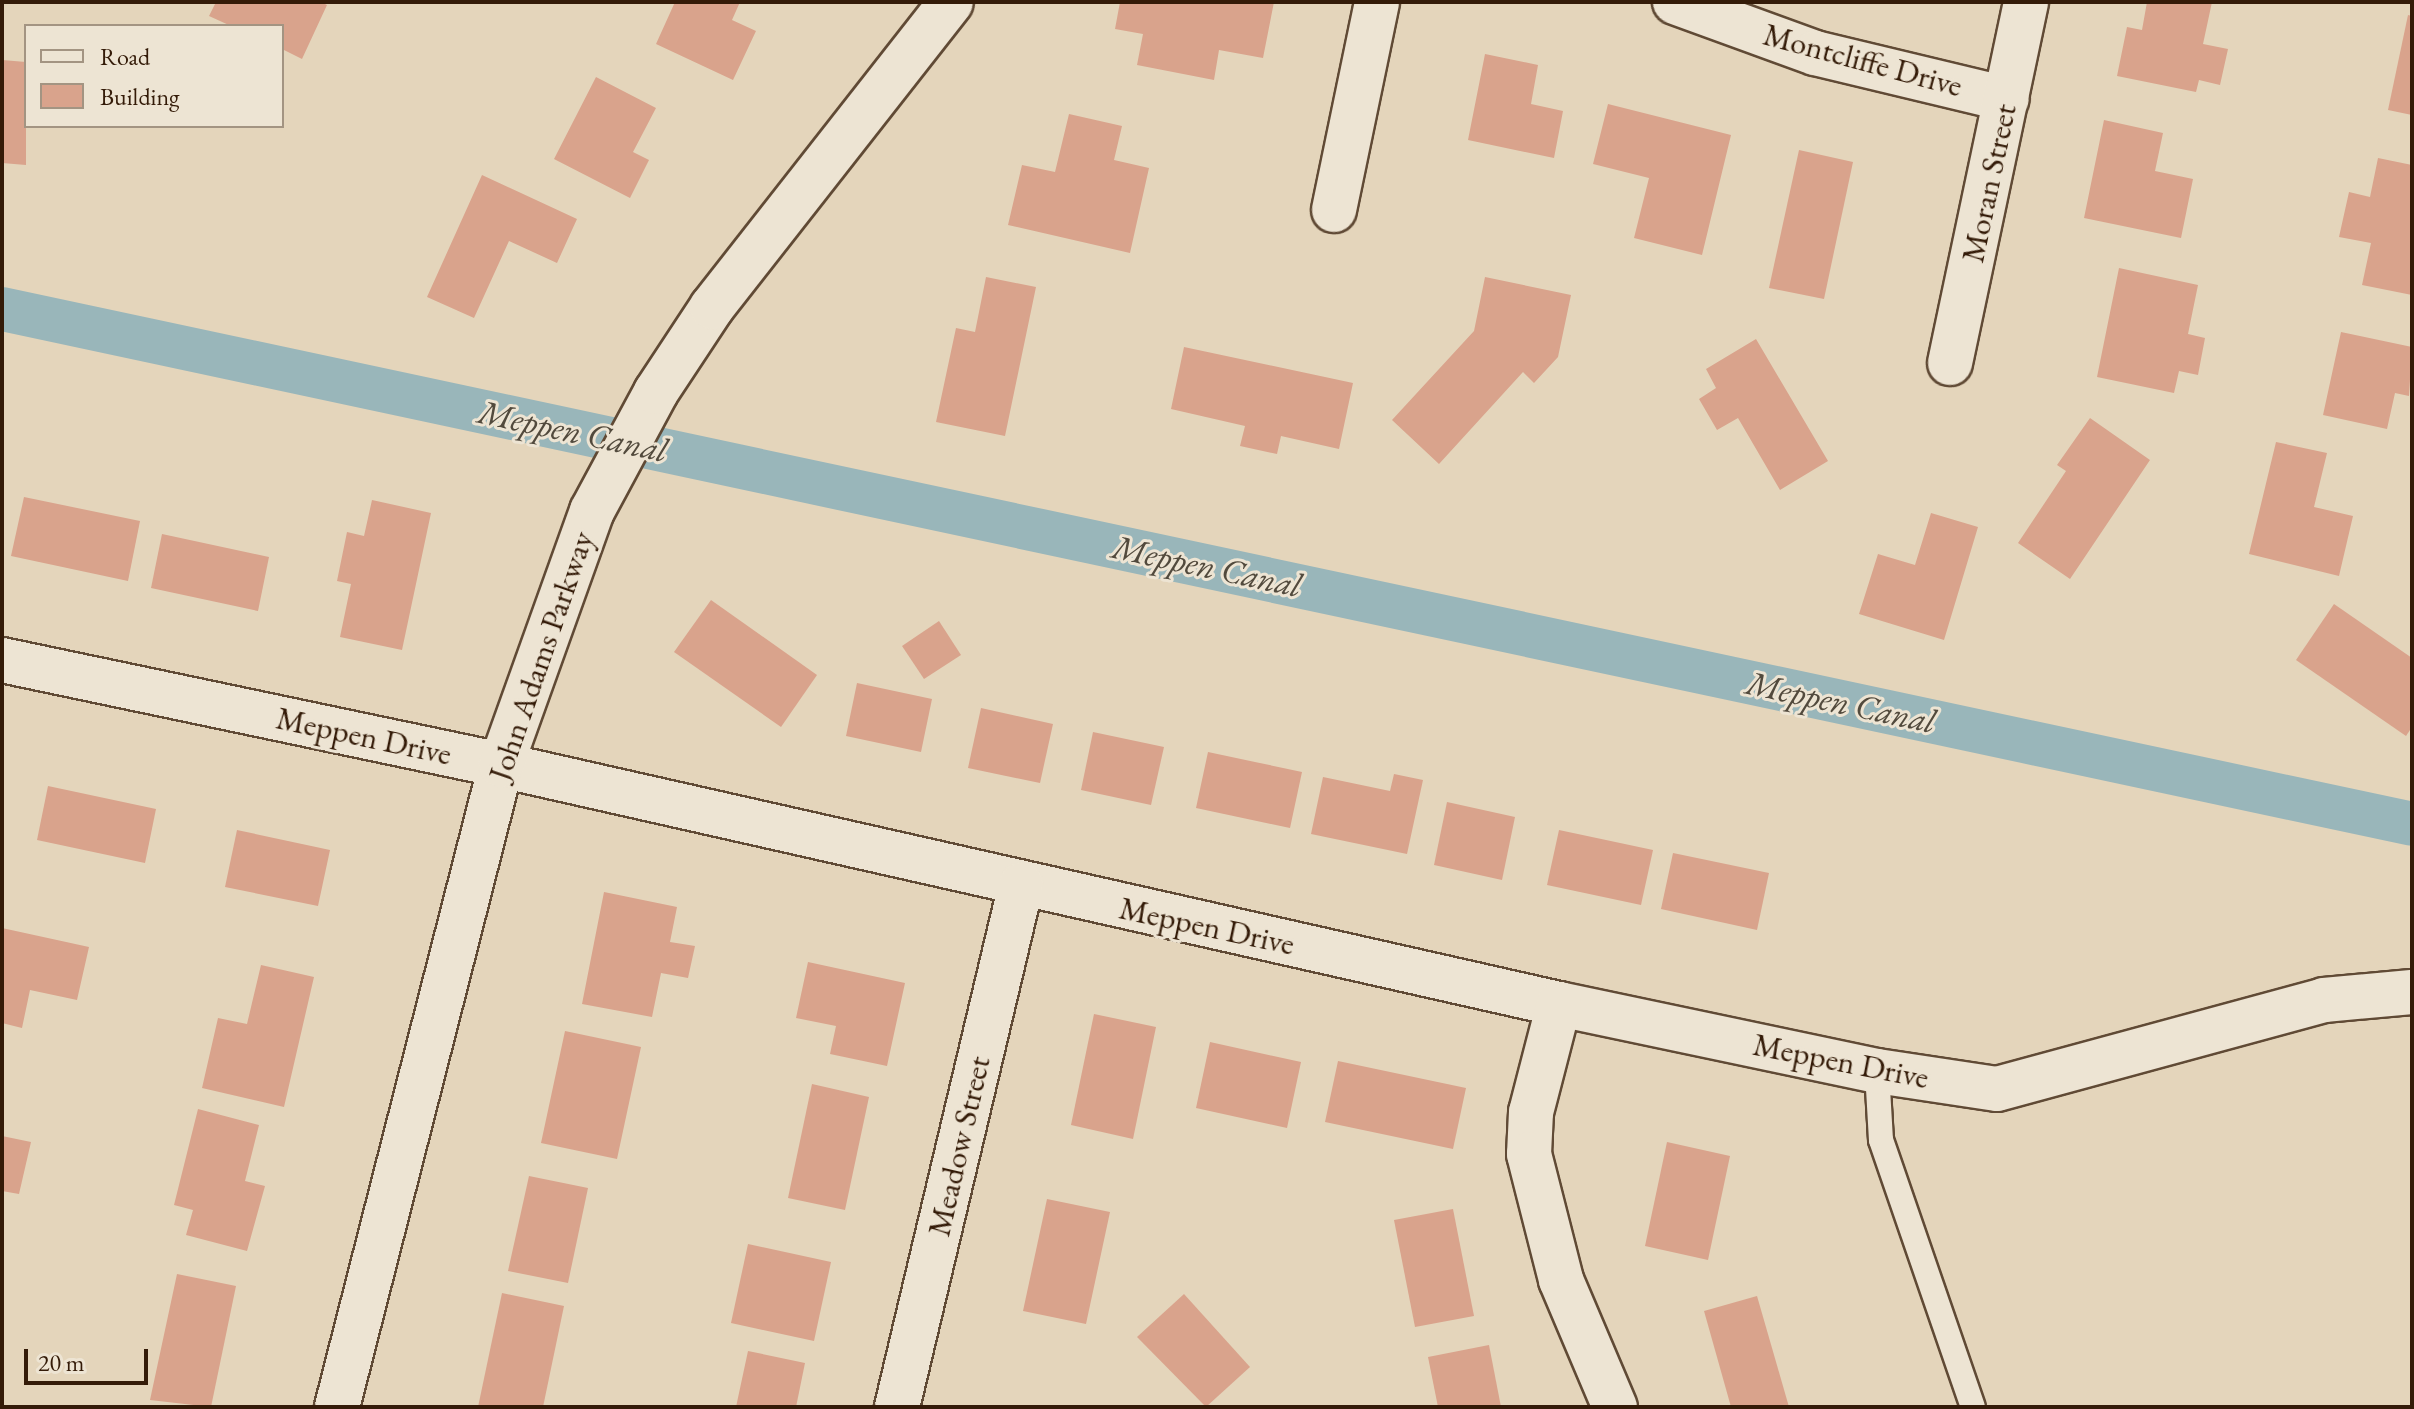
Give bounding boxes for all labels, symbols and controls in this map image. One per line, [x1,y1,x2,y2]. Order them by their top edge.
street label: Montcliffe Drive [1759,15,1967,105]
legend [24,24,284,128]
text: Road [100,41,150,72]
text: Building [100,81,180,112]
street label: Moran Street [1953,100,2025,266]
water label: Meppen Canal [475,391,671,471]
street label: John Adams Parkway [480,526,602,786]
water label: Meppen Canal [1109,526,1305,606]
water label: Meppen Canal [1743,662,1939,742]
street label: Meppen Drive [273,699,455,773]
street label: Meppen Drive [1116,889,1298,963]
street label: Meppen Drive [1750,1025,1932,1097]
street label: Meadow Street [920,1052,998,1240]
scale bar [28,1333,152,1383]
text: 20 m [38,1347,85,1378]

